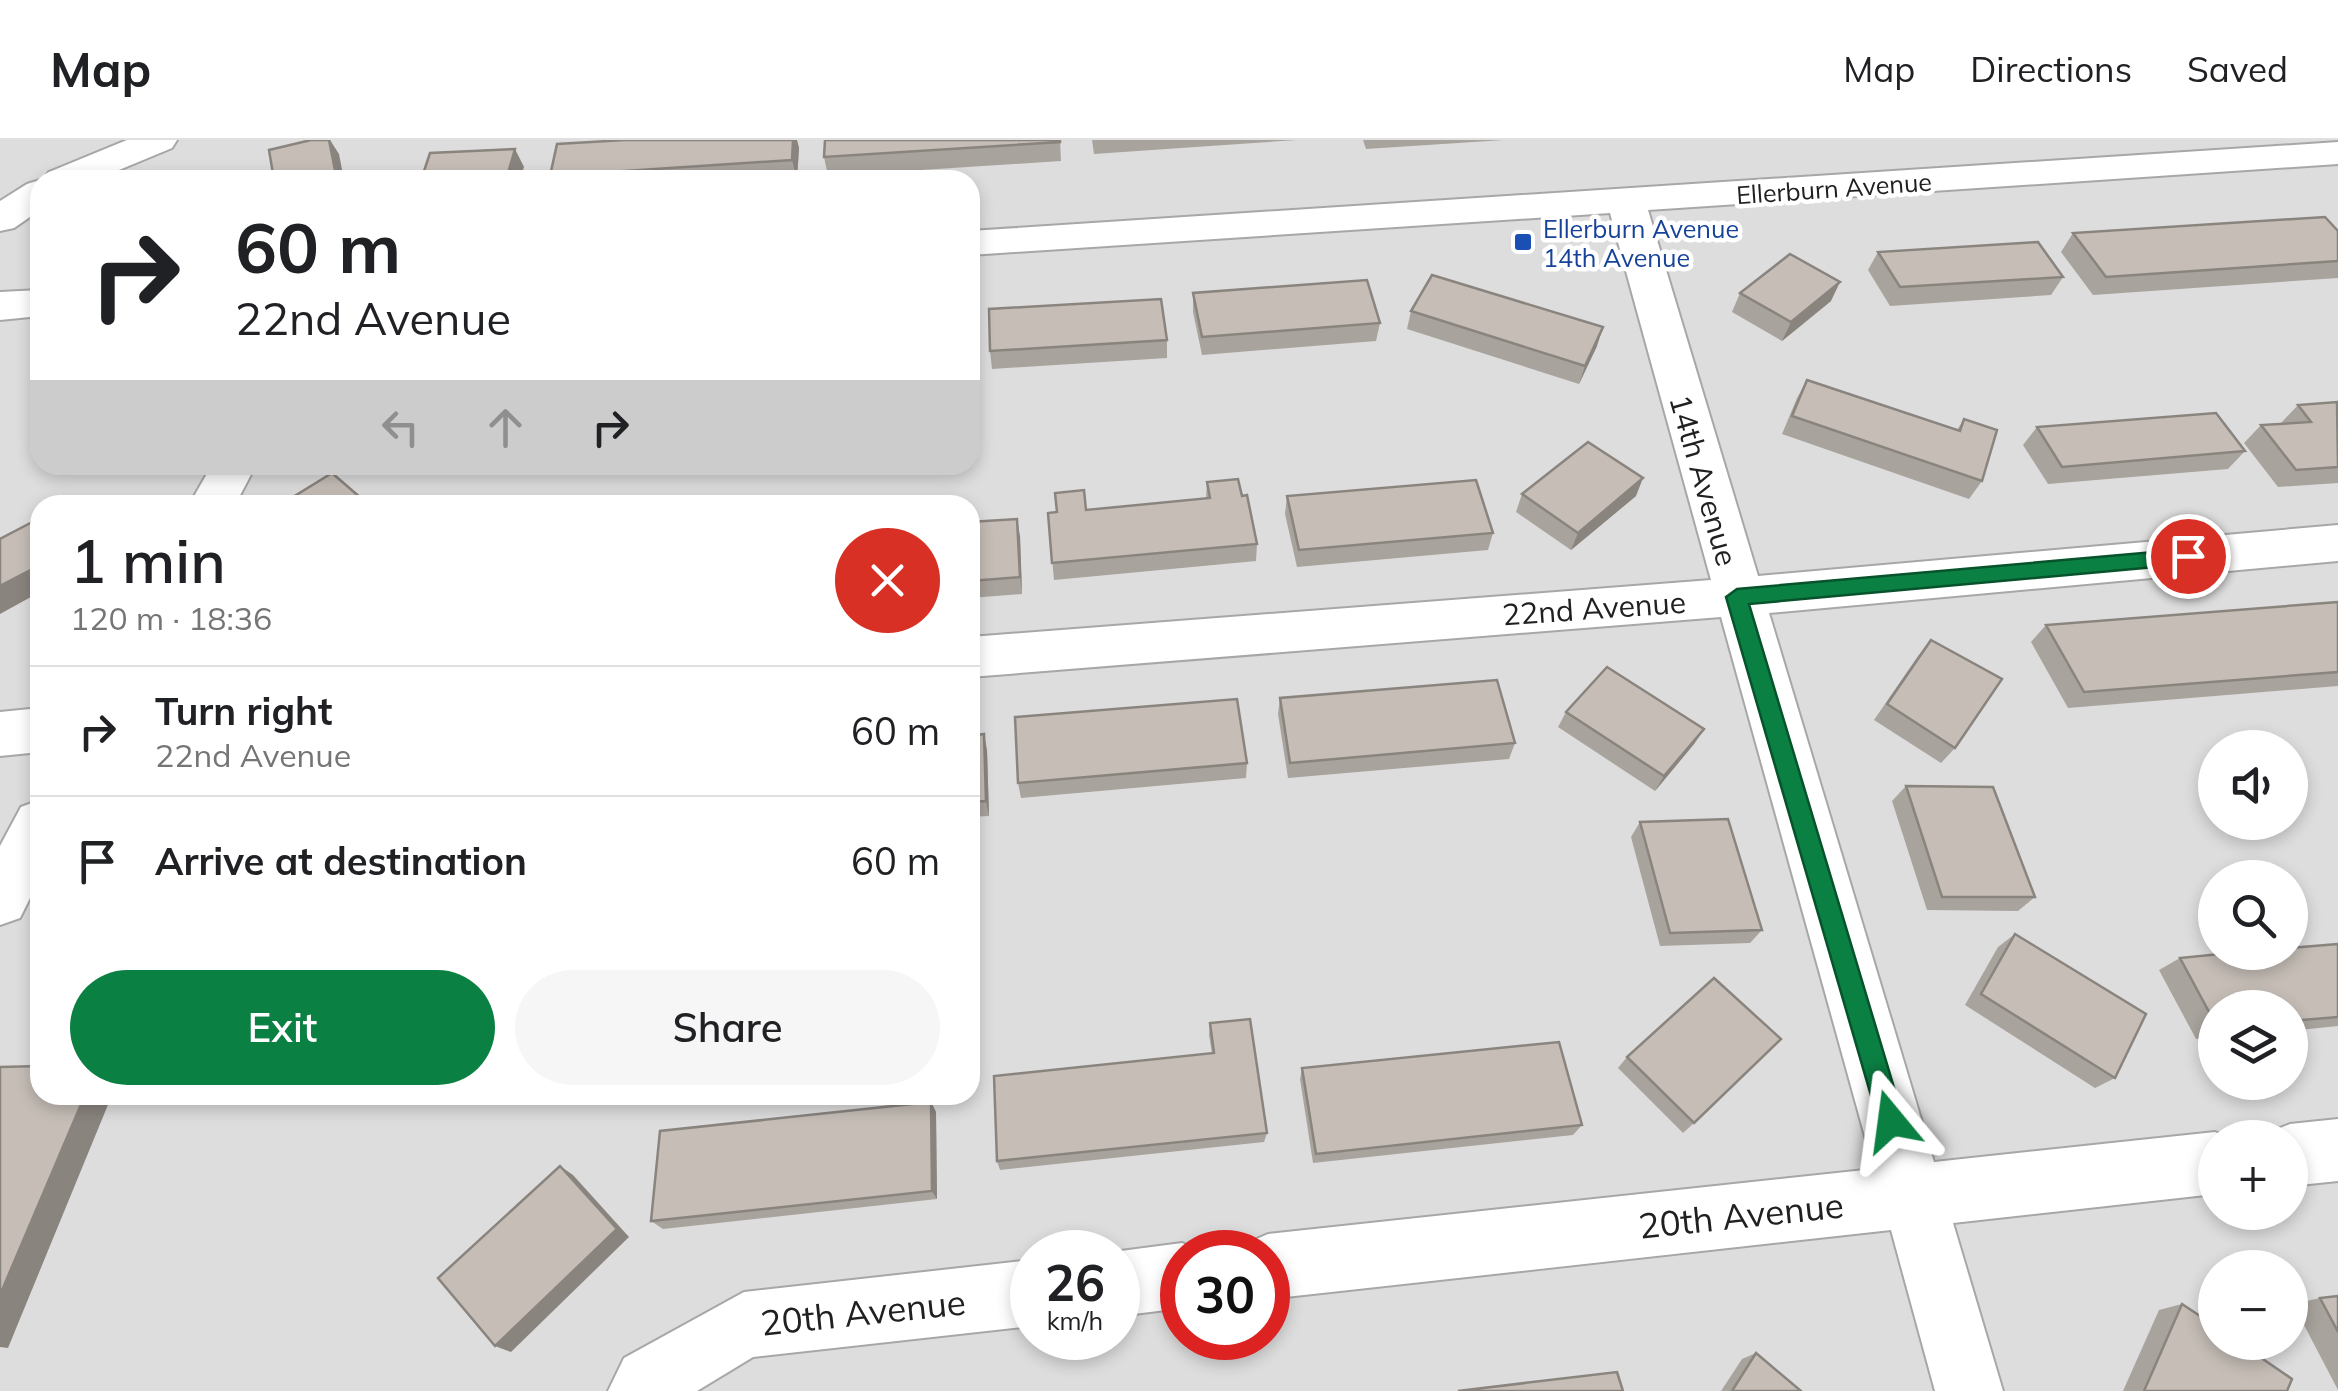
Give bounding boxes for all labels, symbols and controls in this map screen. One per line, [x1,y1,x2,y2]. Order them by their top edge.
text: Map [50,39,151,99]
text: Map [1843,47,1915,91]
text: Directions [1970,47,2132,91]
text: Saved [2187,47,2288,91]
street label: Ellerburn Avenue [1735,166,1933,210]
text: 60 m [235,203,401,291]
icon: right [70,210,200,340]
place label: Ellerburn Avenue 14th Avenue [1543,213,1739,273]
marker: Ellerburn Avenue 14th Avenue [1512,231,1534,253]
text: 22nd Avenue [235,290,511,346]
street label: 14th Avenue [1661,390,1747,570]
icon: left [373,400,428,455]
icon: ahead [478,400,533,455]
icon: right [583,400,638,455]
pin [2146,514,2231,599]
text: 1 min [70,523,226,598]
button: close [835,528,940,633]
icon: arrive [2161,529,2216,584]
street label: 22nd Avenue [1501,583,1687,633]
text: 120 m · 18:36 [70,598,272,638]
text: Turn right [155,687,332,735]
icon: right [70,704,125,759]
text: 60 m [851,707,940,755]
map controls [2198,730,2308,1360]
button: sound [2198,730,2308,840]
text: 22nd Avenue [155,735,351,775]
icon: arrive [70,834,125,889]
text: Arrive at destination [155,837,527,885]
text: 60 m [851,837,940,885]
button: search [2198,860,2308,970]
button: Exit [70,970,495,1085]
button: Share [515,970,940,1085]
button: layers [2198,990,2308,1100]
position arrow [1839,1069,1943,1173]
button: + [2198,1120,2308,1230]
street label: 20th Avenue [1636,1182,1846,1248]
speed limit sign: 30 [1160,1230,1290,1360]
button: − [2198,1250,2308,1360]
text: 26 [1045,1251,1105,1314]
street label: 20th Avenue [758,1279,968,1345]
text: km/h [1047,1305,1103,1336]

